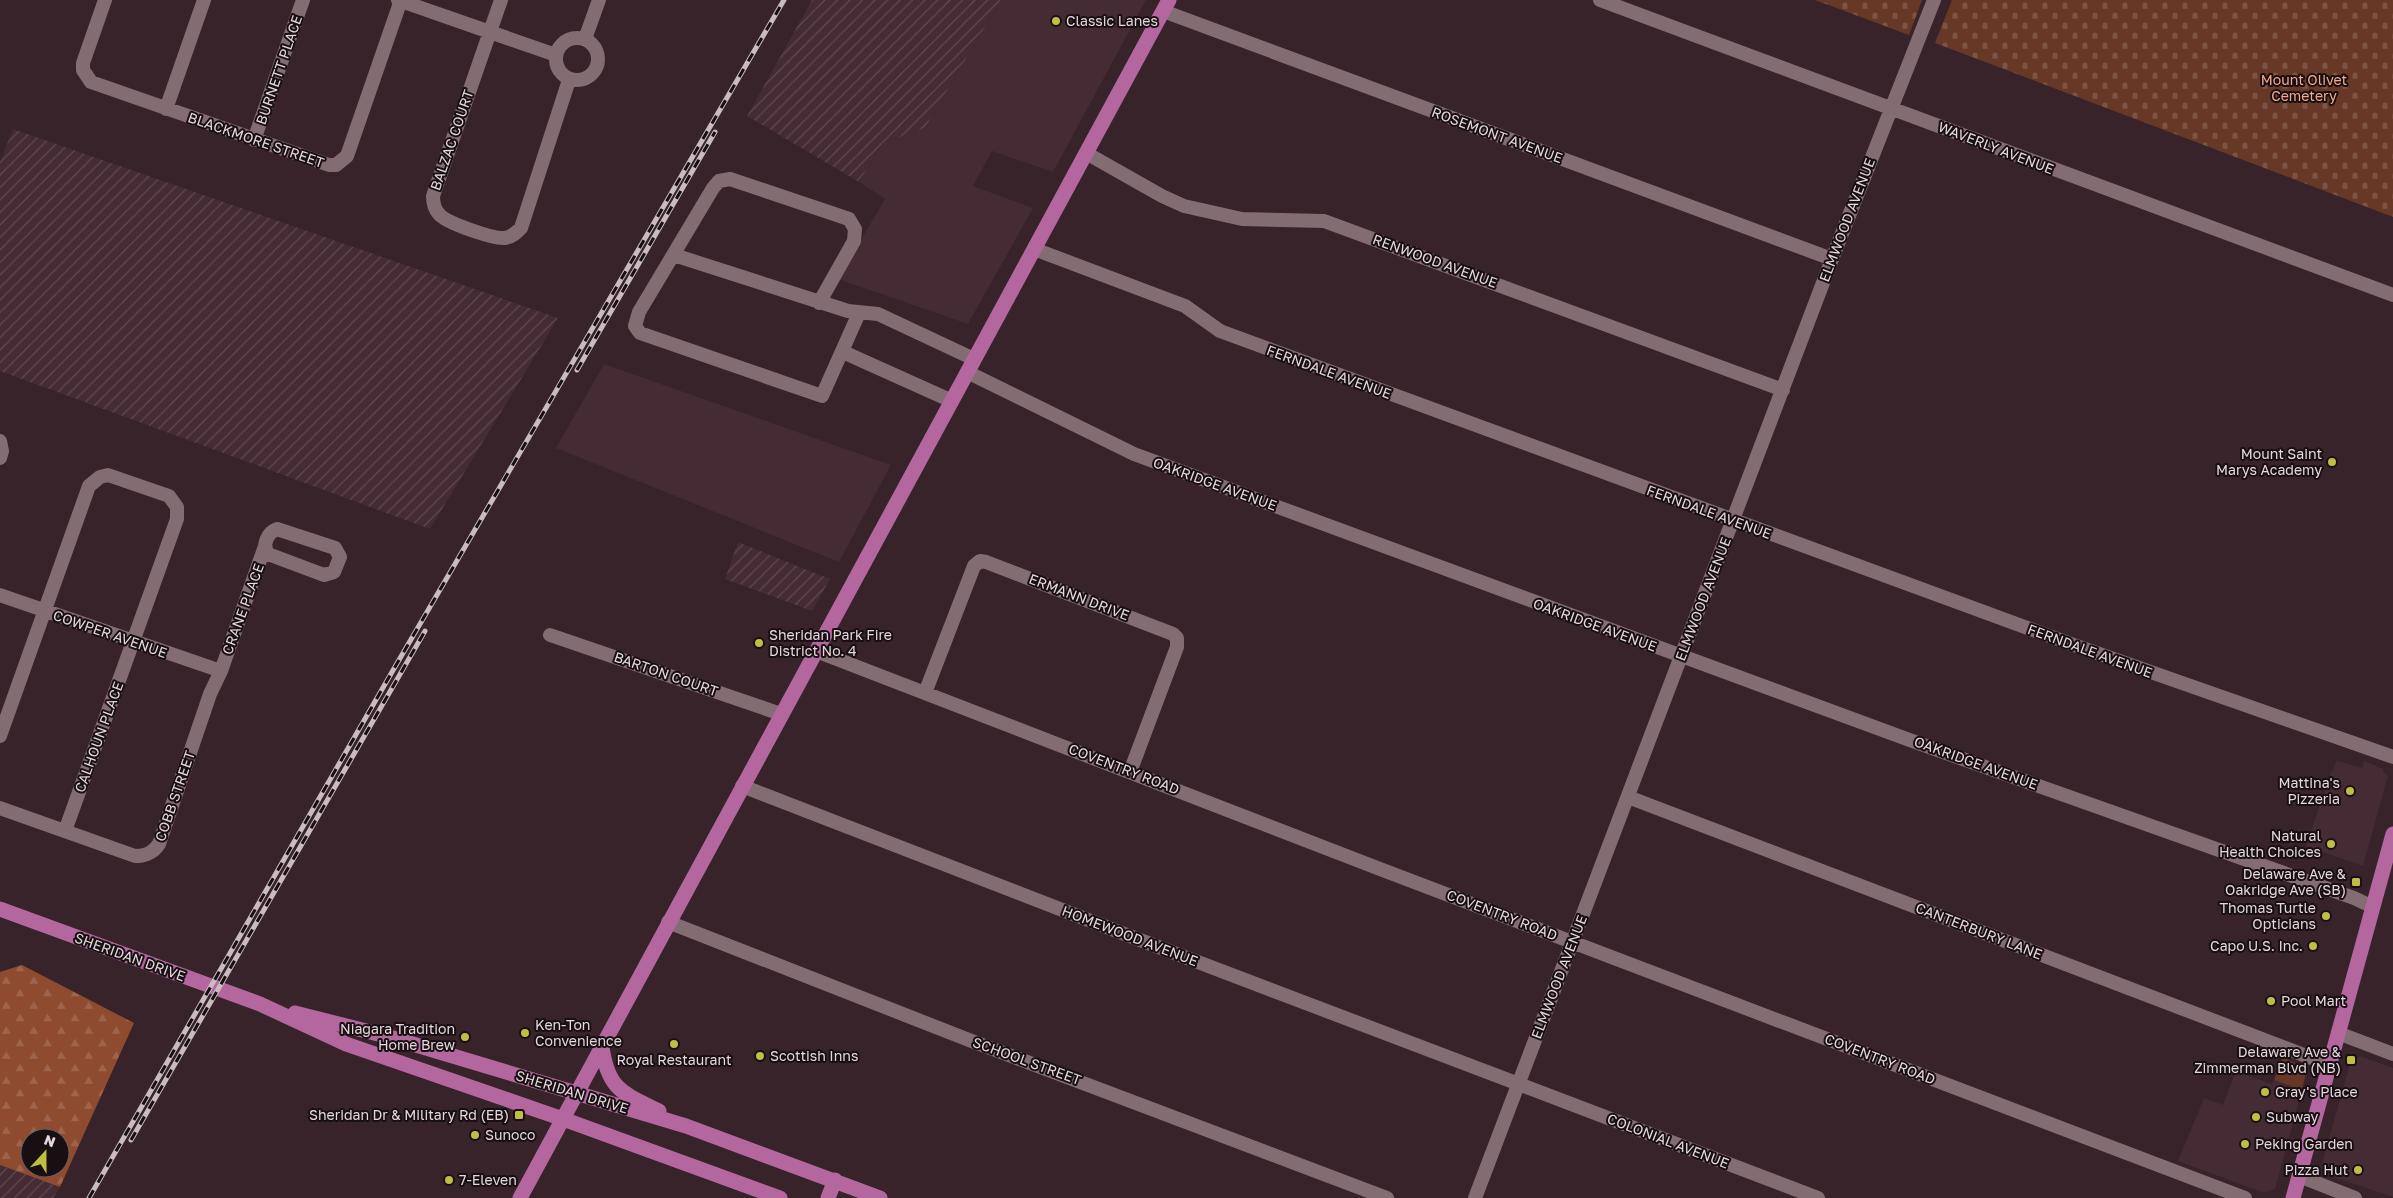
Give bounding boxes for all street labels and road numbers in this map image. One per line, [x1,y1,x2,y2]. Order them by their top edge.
street label: BURNETT PLACE [252,13,305,127]
street label: BALZAC COURT [426,87,477,192]
street label: ROSEMONT AVENUE [1429,103,1565,166]
street label: BLACKMORE STREET [186,108,327,171]
street label: WAVERLY AVENUE [1936,118,2056,177]
street label: ELMWOOD AVENUE [1815,155,1878,284]
street label: RENWOOD AVENUE [1370,230,1500,291]
street label: FERNDALE AVENUE [1265,341,1394,402]
street label: OAKRIDGE AVENUE [1151,453,1279,514]
street label: FERNDALE AVENUE [1645,481,1774,542]
street label: ELMWOOD AVENUE [1671,534,1734,663]
street label: CRANE PLACE [218,561,267,657]
street label: ERMANN DRIVE [1027,570,1132,623]
street label: OAKRIDGE AVENUE [1531,594,1659,655]
street label: COWPER AVENUE [51,606,169,661]
street label: FERNDALE AVENUE [2026,620,2155,681]
street label: BARTON COURT [612,648,721,699]
street label: CALHOUN PLACE [71,679,126,795]
street label: OAKRIDGE AVENUE [1912,732,2040,793]
street label: COVENTRY ROAD [1066,740,1182,797]
street label: COBB STREET [151,748,198,844]
street label: COVENTRY ROAD [1444,886,1560,943]
street label: CANTERBURY LANE [1914,899,2045,963]
street label: HOMEWOOD AVENUE [1060,902,1201,969]
street label: ELMWOOD AVENUE [1527,912,1590,1041]
street label: SHERIDAN DRIVE [72,929,188,984]
street label: COVENTRY ROAD [1822,1030,1938,1087]
street label: SCHOOL STREET [971,1033,1084,1088]
street label: SHERIDAN DRIVE [514,1066,630,1117]
street label: COLONIAL AVENUE [1605,1109,1731,1172]

